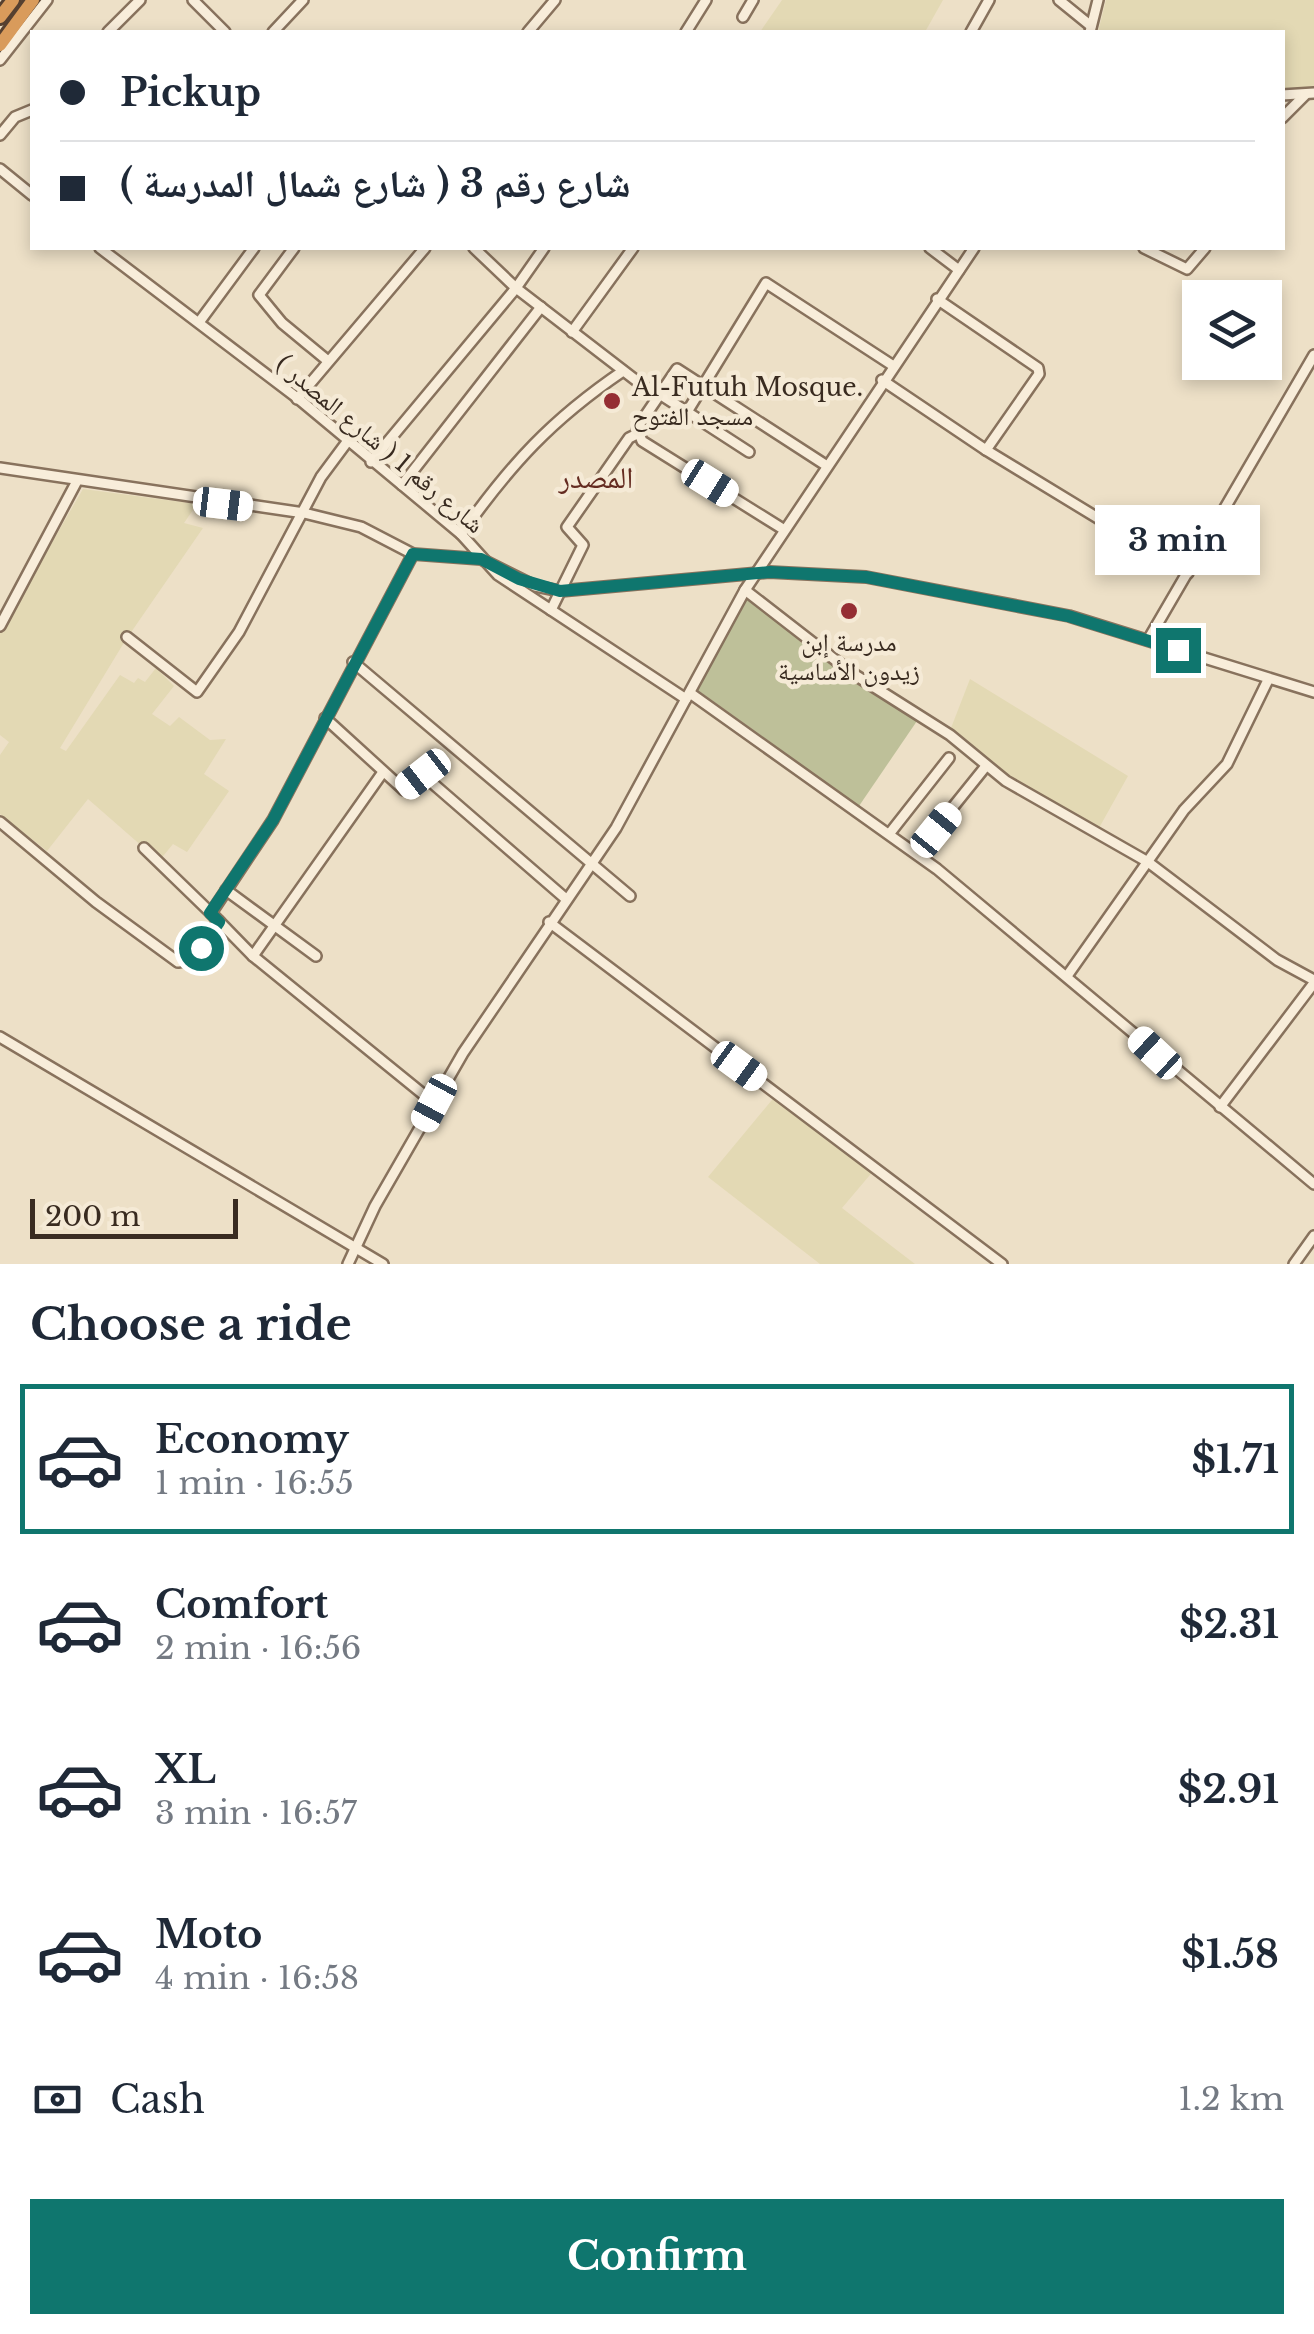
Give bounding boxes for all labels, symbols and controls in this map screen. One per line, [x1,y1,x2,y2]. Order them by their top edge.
text: Pickup [120,69,261,116]
text: شارع رقم 3 ( شارع شمال المدرسة ) [120,160,631,207]
map controls [1182,280,1282,380]
button: layers [1182,280,1282,380]
street label: شارع رقم 1 ( شارع المصدر ) [269,348,490,541]
place label: Al-Futuh Mosque. مسجد الفتوح [631,372,863,432]
marker: Al-Futuh Mosque. مسجد الفتوح [601,390,623,412]
car [677,454,743,512]
district label: المصدر [557,459,634,496]
car [191,485,255,523]
callout: 3 min [1096,505,1260,575]
text: 3 min [1128,520,1227,560]
marker: مدرسة إبن زيدون الأساسية [838,600,860,622]
place label: مدرسة إبن زيدون الأساسية [778,627,920,687]
route end [1156,628,1201,673]
car [390,744,456,804]
car [905,797,967,863]
route start [179,926,224,971]
car [1123,1022,1187,1084]
car [706,1036,772,1096]
car [407,1069,461,1137]
scale bar [30,1194,238,1238]
text: 200 m [45,1199,140,1234]
text: Choose a ride [30,1296,352,1352]
icon: car [35,1414,125,1504]
text: Economy [155,1416,349,1463]
text: $1.71 [1192,1436,1279,1483]
text: 1 min · 16:55 [155,1463,354,1503]
icon: car [35,1579,125,1669]
text: Comfort [155,1581,328,1628]
text: $2.31 [1179,1601,1279,1648]
text: 2 min · 16:56 [155,1628,361,1668]
icon: car [35,1744,125,1834]
text: XL [155,1746,216,1793]
text: $2.91 [1178,1766,1279,1813]
text: 3 min · 16:57 [155,1793,357,1833]
icon: car [35,1909,125,1999]
text: Moto [155,1911,262,1958]
text: $1.58 [1181,1931,1279,1978]
text: 4 min · 16:58 [155,1958,359,1998]
icon: cash [30,2072,85,2127]
text: Cash [110,2076,205,2123]
text: 1.2 km [1178,2079,1284,2119]
button: Confirm [30,2199,1284,2314]

